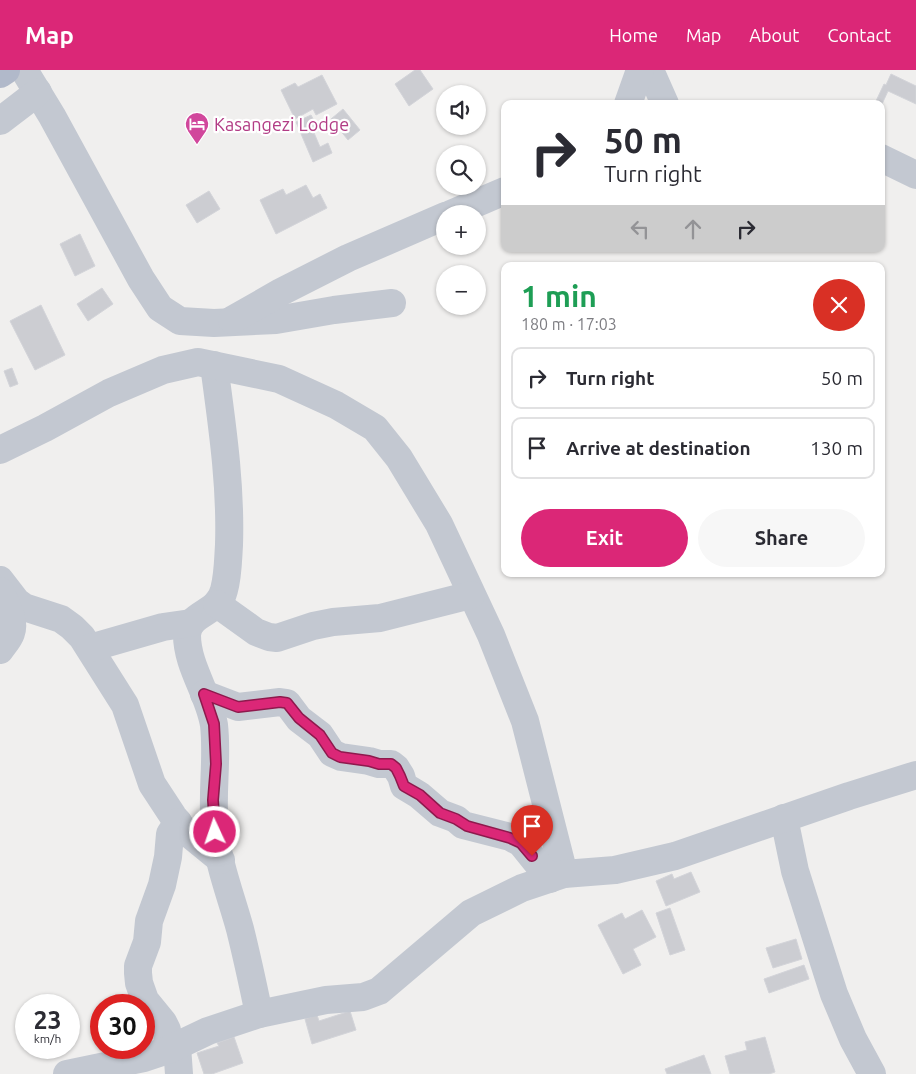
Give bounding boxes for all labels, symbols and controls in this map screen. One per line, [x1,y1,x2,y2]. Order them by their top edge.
text: Map [25,22,74,49]
text: Home [609,25,658,45]
text: Map [686,25,721,45]
text: About [749,25,799,45]
text: Contact [827,25,891,45]
map controls [436,85,486,315]
button: sound [436,85,486,135]
hotel icon: Kasangezi Lodge [184,111,210,145]
place label: Kasangezi Lodge [214,114,349,134]
icon: right [521,120,586,185]
text: 50 m [604,120,682,160]
button: search [436,145,486,195]
text: Turn right [604,161,702,186]
button: + [436,205,486,255]
icon: left [626,215,654,243]
icon: ahead [679,215,707,243]
icon: right [732,215,760,243]
button: − [436,265,486,315]
text: 1 min [521,279,597,313]
button: close [813,279,865,331]
text: 180 m · 17:03 [521,315,617,333]
icon: right [523,364,551,392]
text: Turn right [566,367,654,389]
text: 50 m [821,367,863,389]
icon: arrive [523,434,551,462]
text: Arrive at destination [566,437,751,459]
text: 130 m [810,437,863,459]
button: Exit [521,509,688,567]
button: Share [698,509,865,567]
position arrow [188,805,240,857]
pin [511,805,553,856]
icon: arrive [518,812,546,840]
speed limit sign: 30 [90,994,155,1059]
text: 23 [33,1006,62,1034]
text: km/h [34,1032,61,1045]

